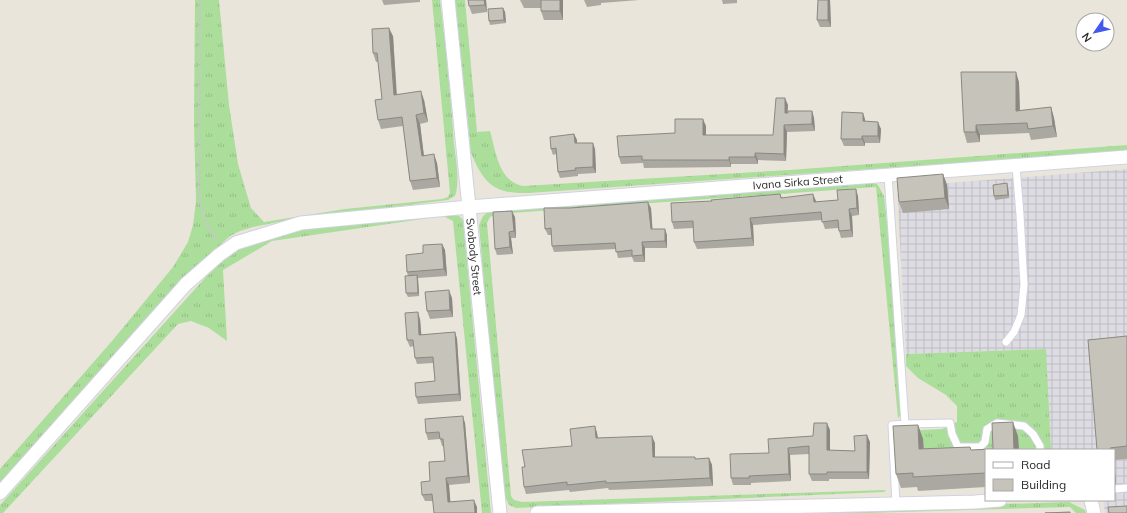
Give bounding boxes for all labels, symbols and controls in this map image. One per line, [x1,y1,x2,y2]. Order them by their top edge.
north arrow [1075,12,1115,52]
text: N [1079,30,1095,45]
street label: Ivana Sirka Street [752,172,843,192]
street label: Svobody Street [463,217,485,296]
legend [985,449,1115,501]
text: Road [1021,457,1050,472]
text: Building [1021,477,1066,492]

